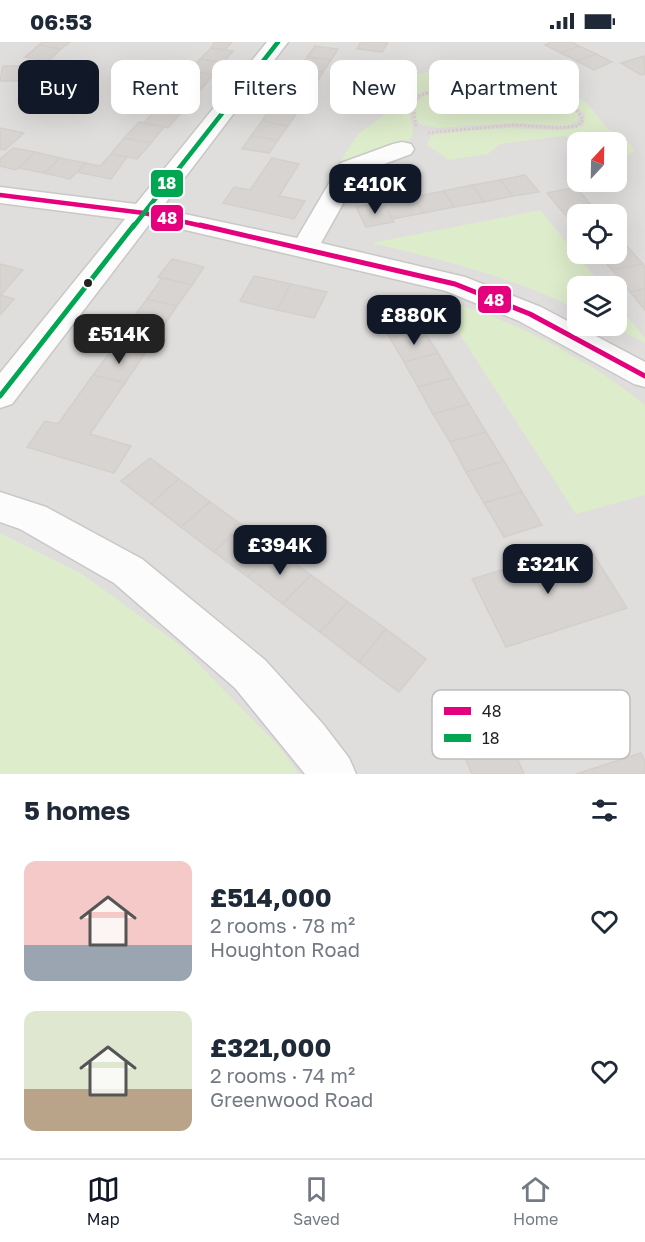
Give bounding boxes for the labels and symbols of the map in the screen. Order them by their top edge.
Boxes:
north arrow [567,132,627,192]
pin: £410K [333,164,417,215]
line badge: 18 [150,169,184,198]
text: 18 [158,173,176,193]
line badge: 48 [150,204,184,232]
text: 48 [157,208,177,228]
unlabelled marker [82,277,94,289]
line badge: 48 [477,285,512,314]
text: 48 [484,290,504,310]
pin: £880K [372,295,456,346]
pin: £514K [77,314,161,365]
pin: £394K [238,525,322,576]
pin: £321K [506,544,590,595]
legend [432,690,630,759]
text: 48 [482,701,502,721]
text: 18 [482,728,500,748]

